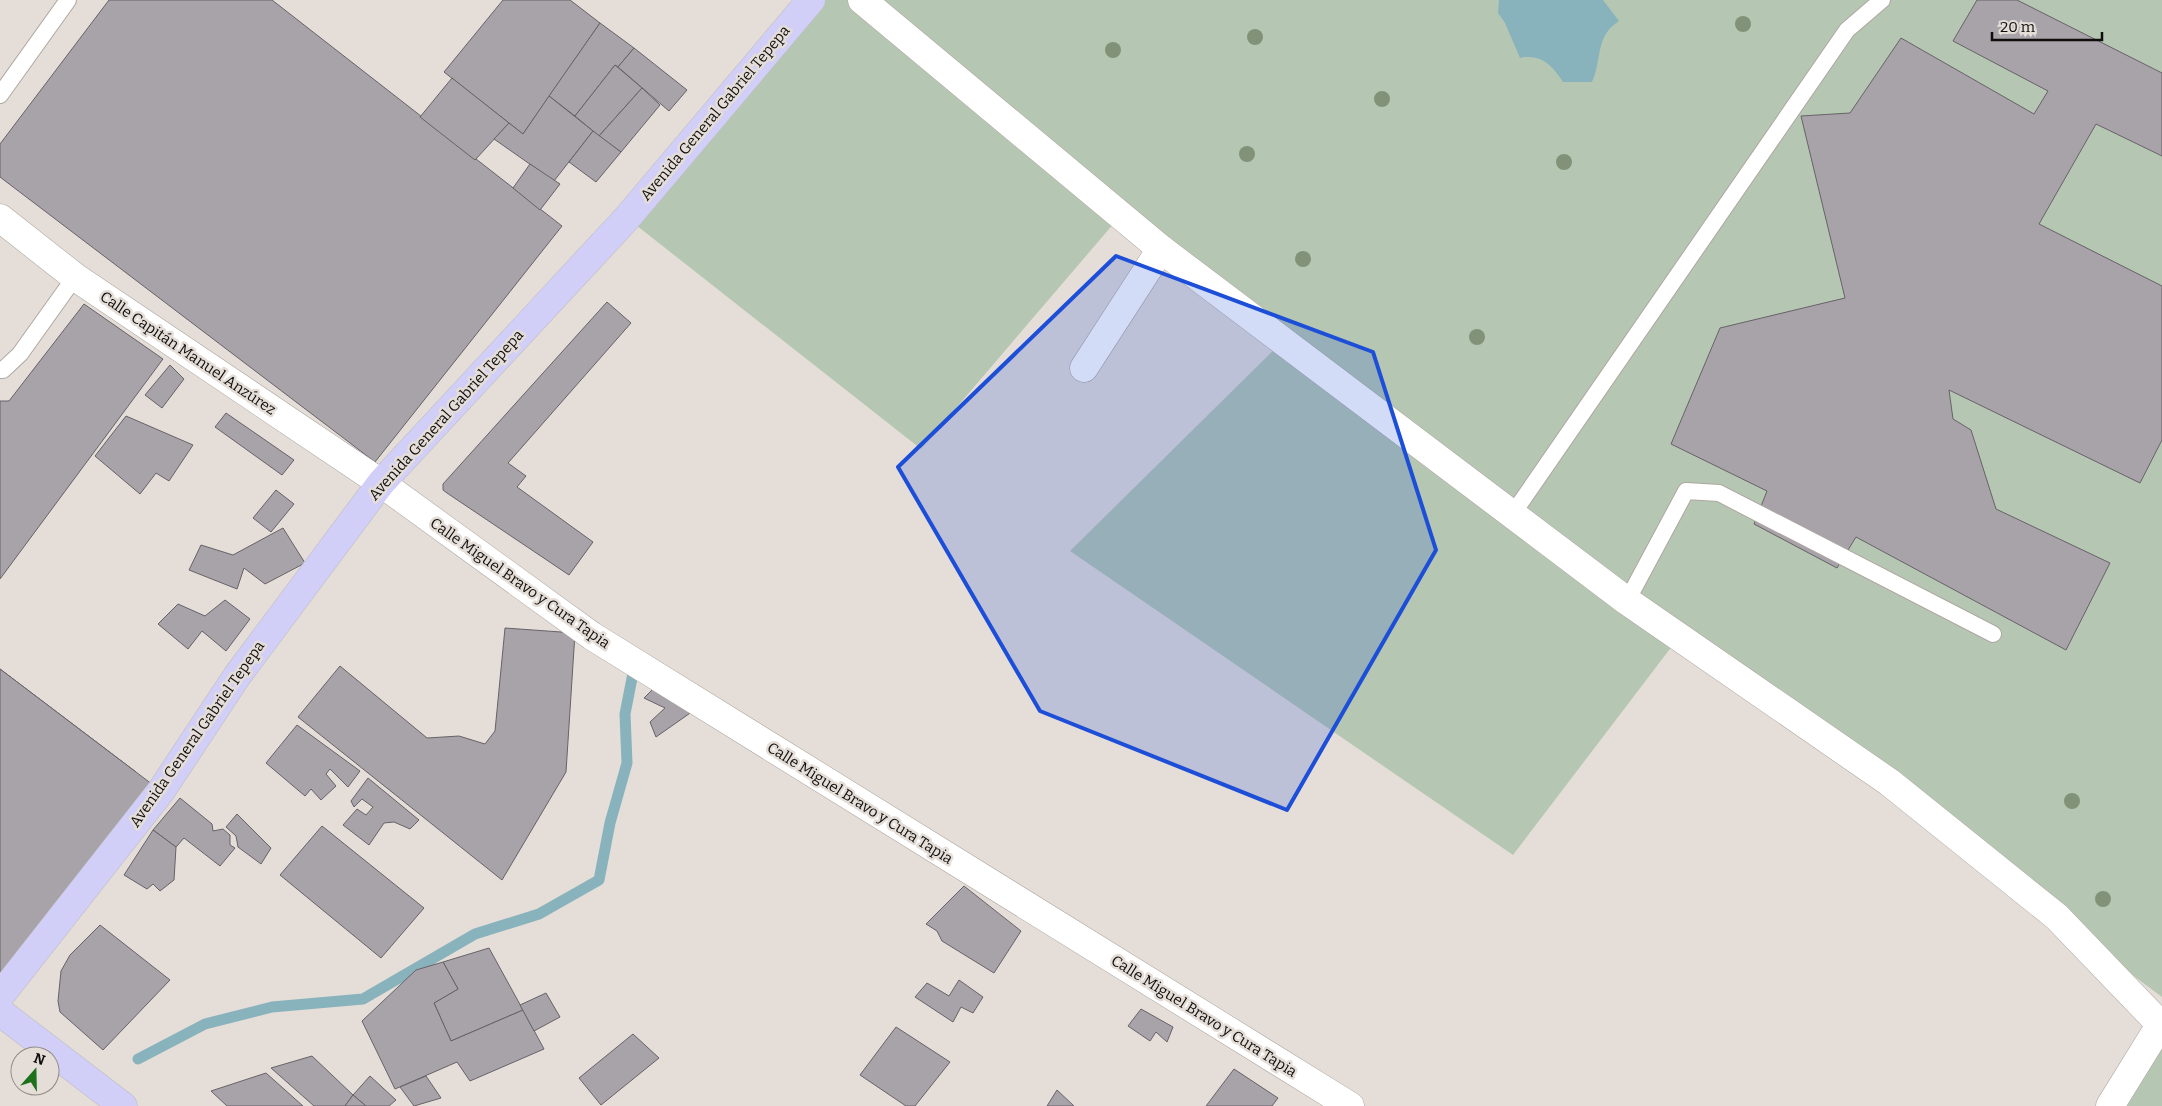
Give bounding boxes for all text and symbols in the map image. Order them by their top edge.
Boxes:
scale bar [1992,10,2102,42]
text: 20 m [2000,18,2036,36]
street label: Avenida General Gabriel Tepepa [636,22,794,204]
street label: Calle Capitán Manuel Anzúrez [97,287,279,419]
street label: Avenida General Gabriel Tepepa [365,326,527,504]
street label: Calle Miguel Bravo y Cura Tapia [427,514,613,652]
street label: Avenida General Gabriel Tepepa [126,638,268,830]
street label: Calle Miguel Bravo y Cura Tapia [764,738,956,868]
street label: Calle Miguel Bravo y Cura Tapia [1108,951,1300,1081]
north arrow [10,1046,60,1096]
text: N [31,1049,47,1069]

